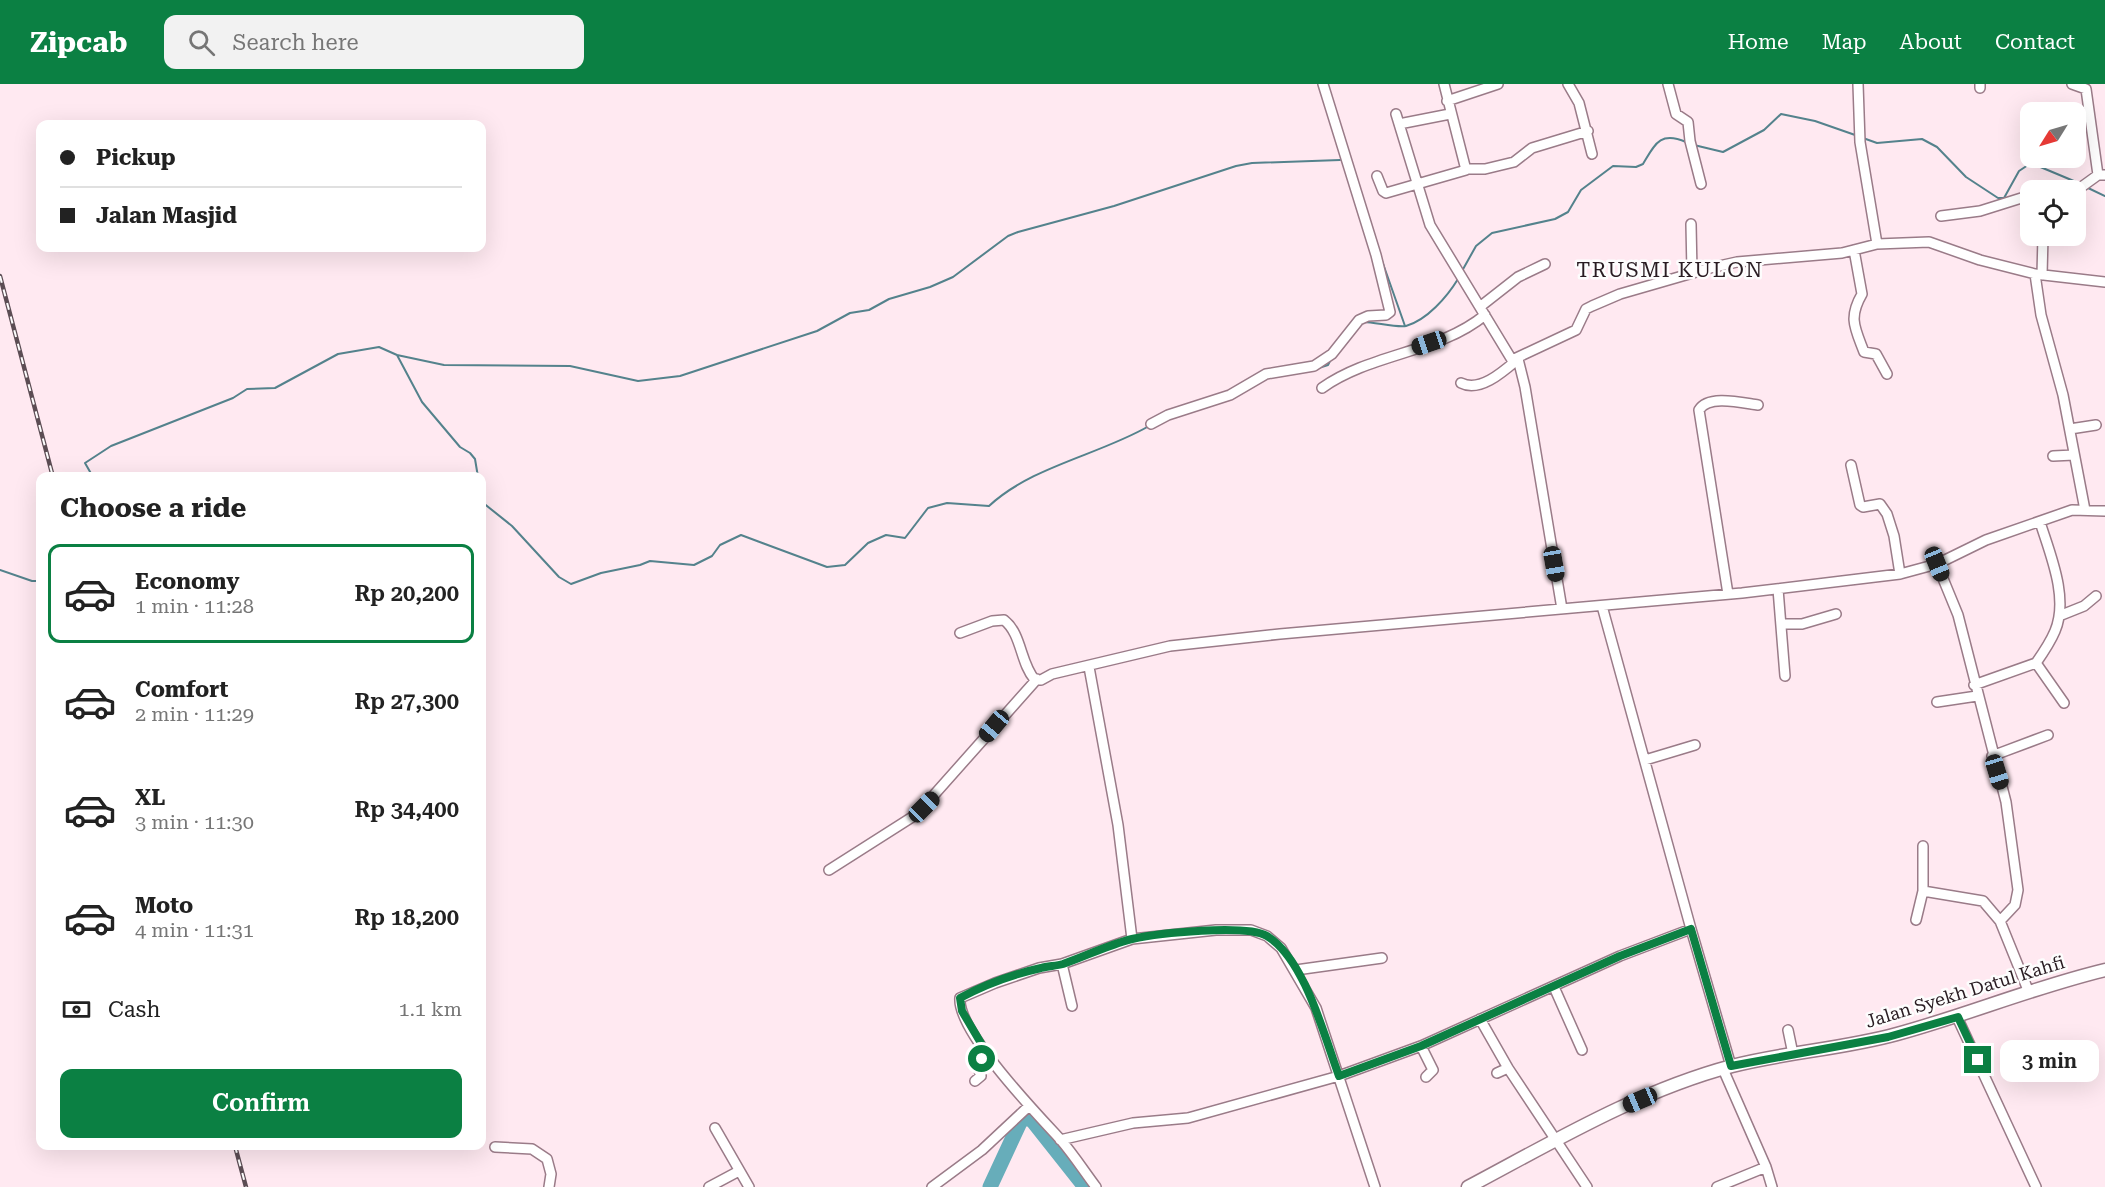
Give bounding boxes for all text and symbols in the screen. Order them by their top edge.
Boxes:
search box [164,15,584,69]
text: Zipcab [30,26,128,59]
icon: search [185,26,218,59]
text: Search here [233,30,359,55]
text: Home [1728,30,1789,54]
text: Map [1822,30,1867,54]
text: About [1900,30,1962,54]
text: Contact [1995,30,2075,54]
north arrow [2020,102,2086,168]
map controls [2020,102,2086,246]
text: Pickup [96,145,176,170]
button: locate [2020,180,2086,246]
text: Jalan Masjid [96,203,237,228]
district label: TRUSMI KULON [1576,258,1764,282]
car [1409,329,1449,357]
text: Choose a ride [60,492,246,524]
car [1922,544,1952,584]
car [1542,545,1566,583]
icon: car [63,567,117,621]
text: Economy [135,569,239,594]
text: Rp 20,200 [354,581,459,606]
text: 1 min · 11:28 [135,594,254,618]
icon: car [63,675,117,729]
text: Comfort [135,677,228,702]
text: Rp 27,300 [354,689,459,714]
text: 2 min · 11:29 [135,702,254,726]
car [976,706,1012,746]
car [1983,752,2011,792]
icon: car [63,783,117,837]
text: XL [135,785,165,810]
car [905,788,943,826]
text: Rp 34,400 [354,797,459,822]
text: 3 min · 11:30 [135,810,254,834]
icon: car [63,891,117,945]
text: Moto [135,893,193,918]
text: Rp 18,200 [354,905,459,930]
text: 4 min · 11:31 [135,918,254,942]
street label: Jalan Syekh Datul Kahfi [1863,951,2067,1032]
icon: cash [60,993,93,1026]
text: Cash [108,997,160,1022]
text: 1.1 km [398,997,462,1021]
callout: 3 min [1999,1039,2098,1081]
route start [968,1045,995,1072]
route end [1964,1046,1991,1073]
text: 3 min [2022,1049,2077,1073]
button: Confirm [60,1069,462,1138]
car [1620,1085,1660,1115]

